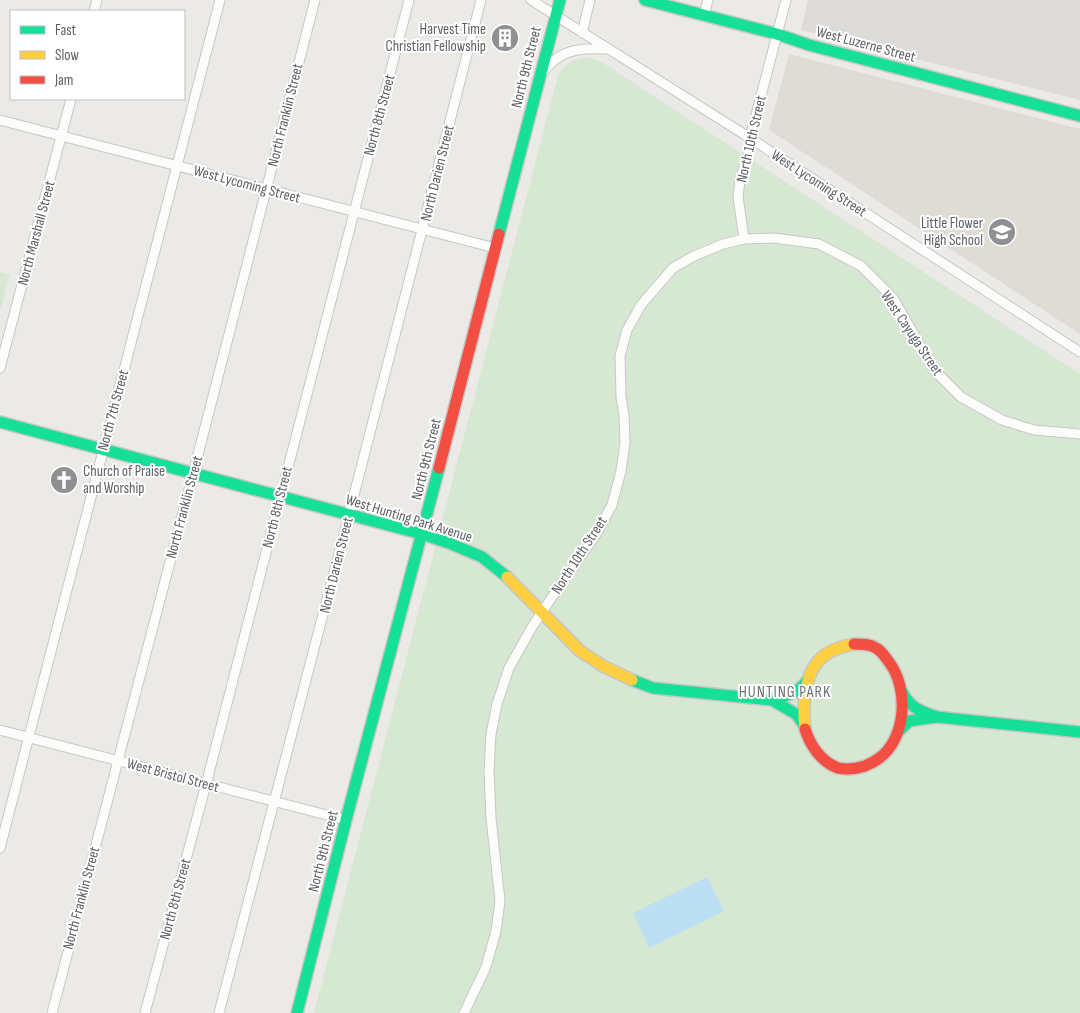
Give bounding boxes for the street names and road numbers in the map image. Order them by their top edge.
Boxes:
street label: West Luzerne Street [814,22,918,67]
street label: North 9th Street [507,24,546,110]
street label: North Franklin Street [263,61,308,169]
street label: North 8th Street [360,72,400,158]
street label: North 10th Street [732,93,771,184]
street label: North Darien Street [416,123,459,223]
street label: West Lycoming Street [768,146,870,222]
street label: West Lycoming Street [191,161,303,208]
street label: North Marshall Street [13,178,60,288]
street label: West Cayuga Street [876,287,947,380]
street label: North 7th Street [94,367,133,453]
street label: North 9th Street [407,416,446,502]
street label: North Franklin Street [162,453,207,561]
street label: North 8th Street [258,464,297,550]
street label: West Hunting Park Avenue [343,490,474,547]
street label: North 10th Street [547,513,612,598]
street label: North Darien Street [315,515,358,615]
street label: West Bristol Street [125,754,221,797]
street label: North 9th Street [304,808,343,894]
street label: North Franklin Street [59,844,104,952]
street label: North 8th Street [156,856,196,942]

